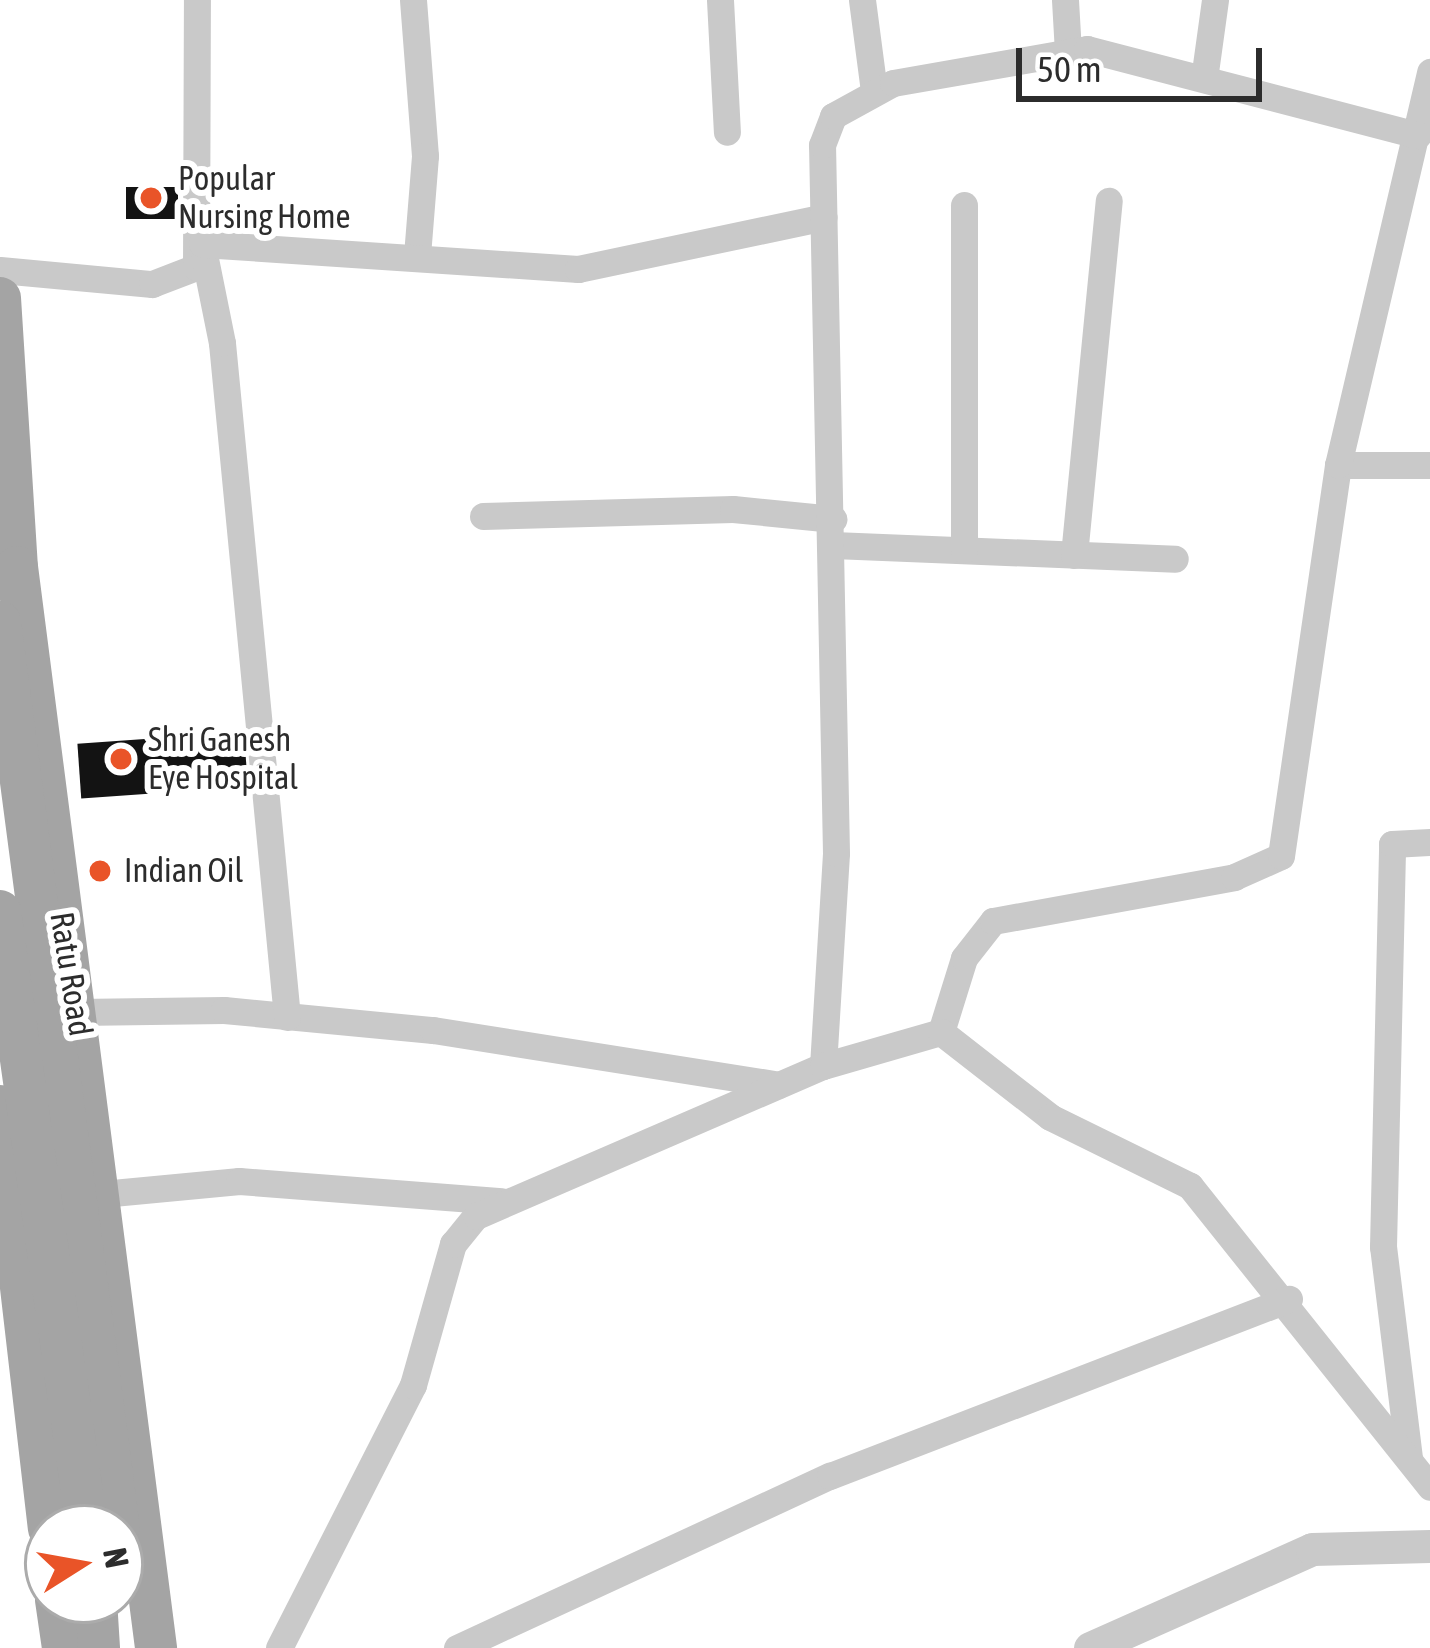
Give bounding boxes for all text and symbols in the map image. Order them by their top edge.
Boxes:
scale bar [1022,24,1268,98]
text: 50 m [1037,48,1102,90]
place label: Popular Nursing Home [178,159,351,237]
marker: Popular Nursing Home [135,182,167,214]
place label: Shri Ganesh Eye Hospital [148,720,298,798]
marker: Shri Ganesh Eye Hospital [105,743,137,775]
place label: Indian Oil [124,851,243,891]
marker: Indian Oil [87,858,113,884]
street label: Ratu Road [42,909,100,1039]
north arrow [24,1504,144,1624]
text: N [96,1545,137,1571]

